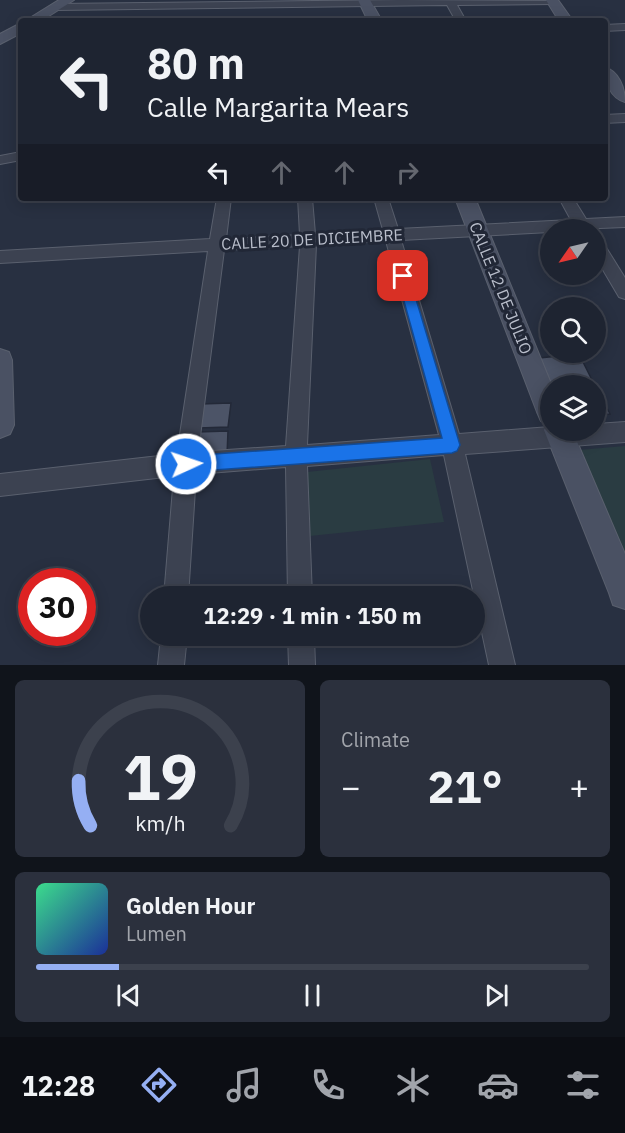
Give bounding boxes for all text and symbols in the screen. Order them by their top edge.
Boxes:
text: 80 m [147,36,245,91]
icon: left [48,42,126,120]
text: Calle Margarita Mears [147,89,409,124]
icon: left [202,156,235,189]
icon: ahead [265,156,298,189]
icon: ahead [328,156,361,189]
icon: right [391,156,424,189]
street label: CALLE 12 DE JULIO [465,219,537,357]
north arrow [540,219,606,285]
map controls [540,219,606,441]
street label: CALLE 20 DE DICIEMBRE [221,224,403,254]
pin [377,250,428,301]
icon: arrive [386,259,419,292]
button: search [540,297,606,363]
button: layers [540,375,606,441]
position arrow [154,432,218,496]
speed limit sign: 30 [18,568,96,646]
text: 12:29 · 1 min · 150 m [203,601,422,630]
text: Climate [341,726,410,753]
text: 19 [123,736,197,817]
text: 21° [427,757,503,815]
text: − [341,765,361,808]
text: + [569,765,589,808]
text: km/h [135,809,185,837]
text: Golden Hour [126,891,255,920]
text: Lumen [126,920,187,947]
icon: previous [112,979,145,1012]
icon: pause [296,979,329,1012]
icon: next [480,979,513,1012]
icon: directions [138,1064,180,1106]
icon: music [223,1064,265,1106]
icon: phone [307,1064,349,1106]
icon: climate [392,1064,434,1106]
icon: car [477,1064,519,1106]
icon: filters [562,1064,604,1106]
text: 12:28 [21,1068,95,1103]

